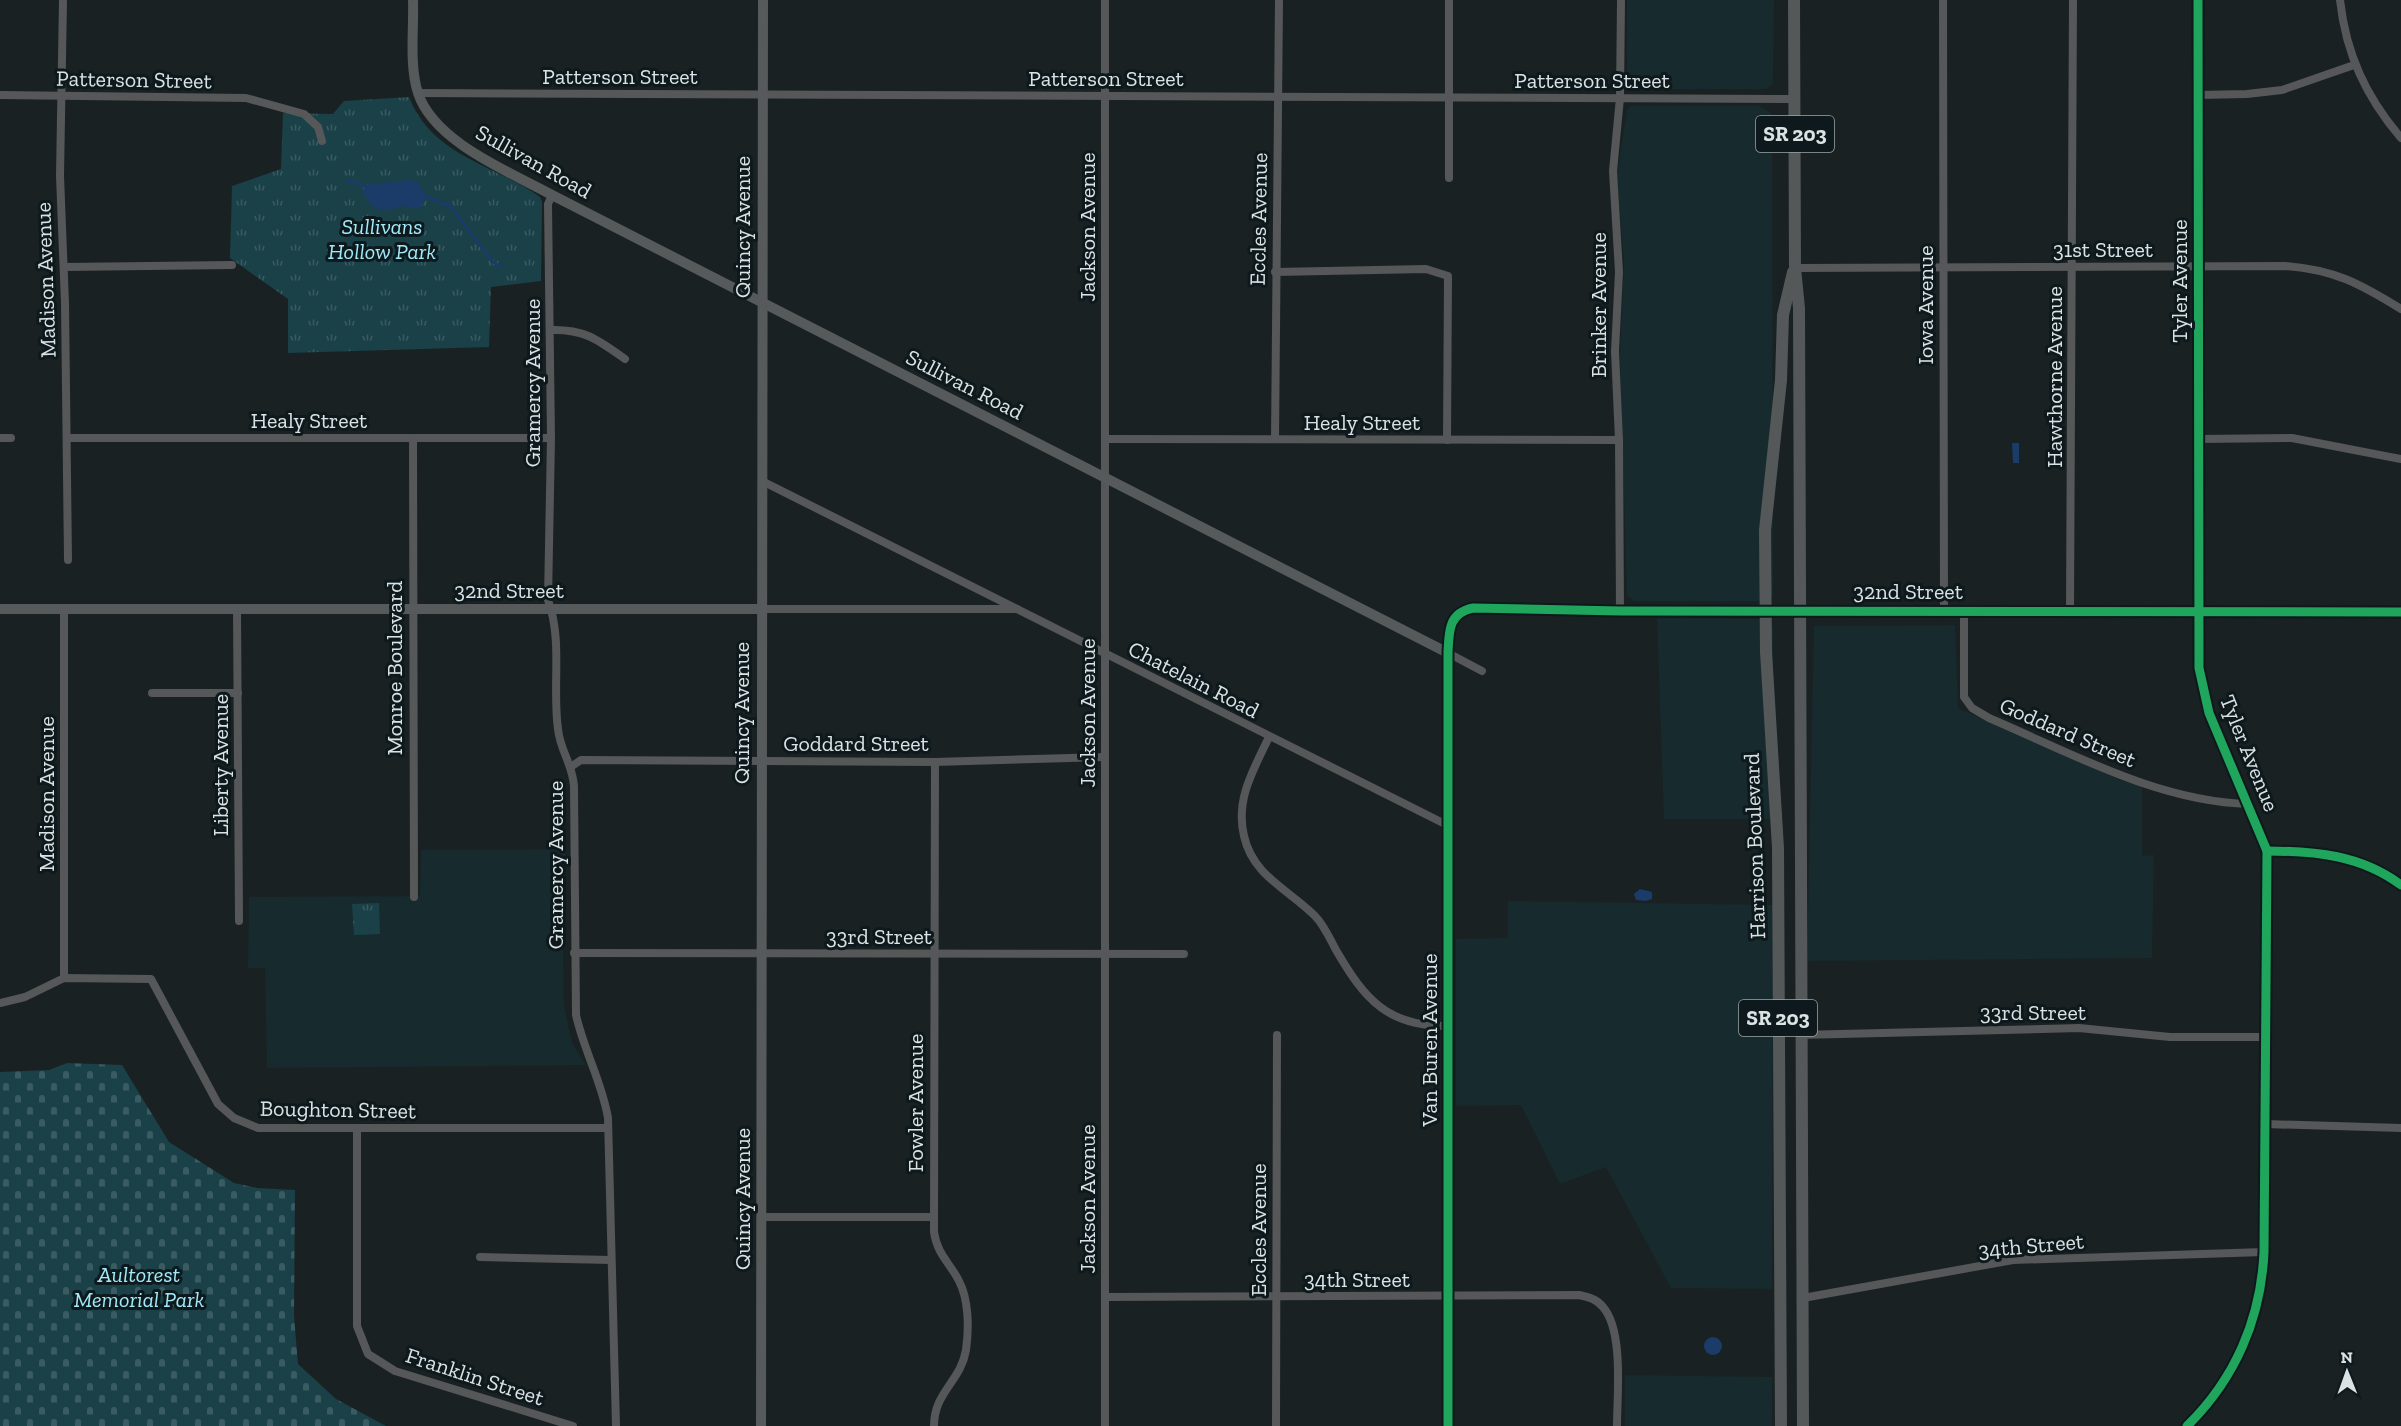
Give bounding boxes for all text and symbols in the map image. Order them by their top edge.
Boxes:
street label: Patterson Street [542,63,699,90]
street label: Patterson Street [56,65,213,94]
street label: Patterson Street [1028,65,1185,92]
street label: Patterson Street [1514,67,1671,94]
road number: SR 203 [1756,116,1834,152]
street label: Sullivan Road [471,119,596,204]
street label: Jackson Avenue [1074,152,1101,302]
street label: Eccles Avenue [1244,152,1273,286]
street label: Quincy Avenue [729,156,756,298]
street label: Madison Avenue [29,202,62,358]
park label: Sullivans Hollow Park [328,213,436,265]
street label: Tyler Avenue [2166,219,2193,343]
street label: Brinker Avenue [1585,232,1612,378]
street label: 31st Street [2053,236,2154,263]
street label: Iowa Avenue [1912,245,1939,365]
street label: Hawthorne Avenue [2041,286,2068,468]
street label: Gramercy Avenue [519,299,546,467]
street label: Sullivan Road [901,343,1028,426]
street label: Healy Street [251,407,368,434]
street label: Healy Street [1304,409,1421,436]
street label: 32nd Street [454,577,565,604]
street label: 32nd Street [1853,578,1964,605]
street label: Monroe Boulevard [381,581,408,755]
street label: Chatelain Road [1124,635,1264,724]
street label: Jackson Avenue [1074,638,1101,788]
street label: Quincy Avenue [728,642,755,784]
street label: Tyler Avenue [2214,691,2285,815]
street label: Goddard Street [1996,692,2141,774]
street label: Liberty Avenue [207,694,234,836]
street label: Madison Avenue [33,716,60,872]
street label: Goddard Street [783,730,930,757]
street label: Harrison Boulevard [1738,753,1771,939]
street label: Gramercy Avenue [542,781,569,949]
street label: 33rd Street [826,923,933,950]
street label: Van Buren Avenue [1416,954,1443,1127]
street label: 33rd Street [1980,999,2087,1026]
road number: SR 203 [1739,1000,1817,1036]
street label: Fowler Avenue [902,1034,929,1172]
street label: Boughton Street [260,1095,417,1124]
street label: Jackson Avenue [1074,1124,1101,1274]
street label: Quincy Avenue [729,1128,756,1270]
street label: Eccles Avenue [1245,1163,1272,1297]
street label: 34th Street [1977,1227,2086,1264]
park label: Aultorest Memorial Park [74,1261,205,1313]
street label: 34th Street [1304,1266,1411,1293]
street label: Franklin Street [402,1341,548,1412]
north arrow [2317,1342,2377,1402]
text: N [2340,1348,2353,1367]

